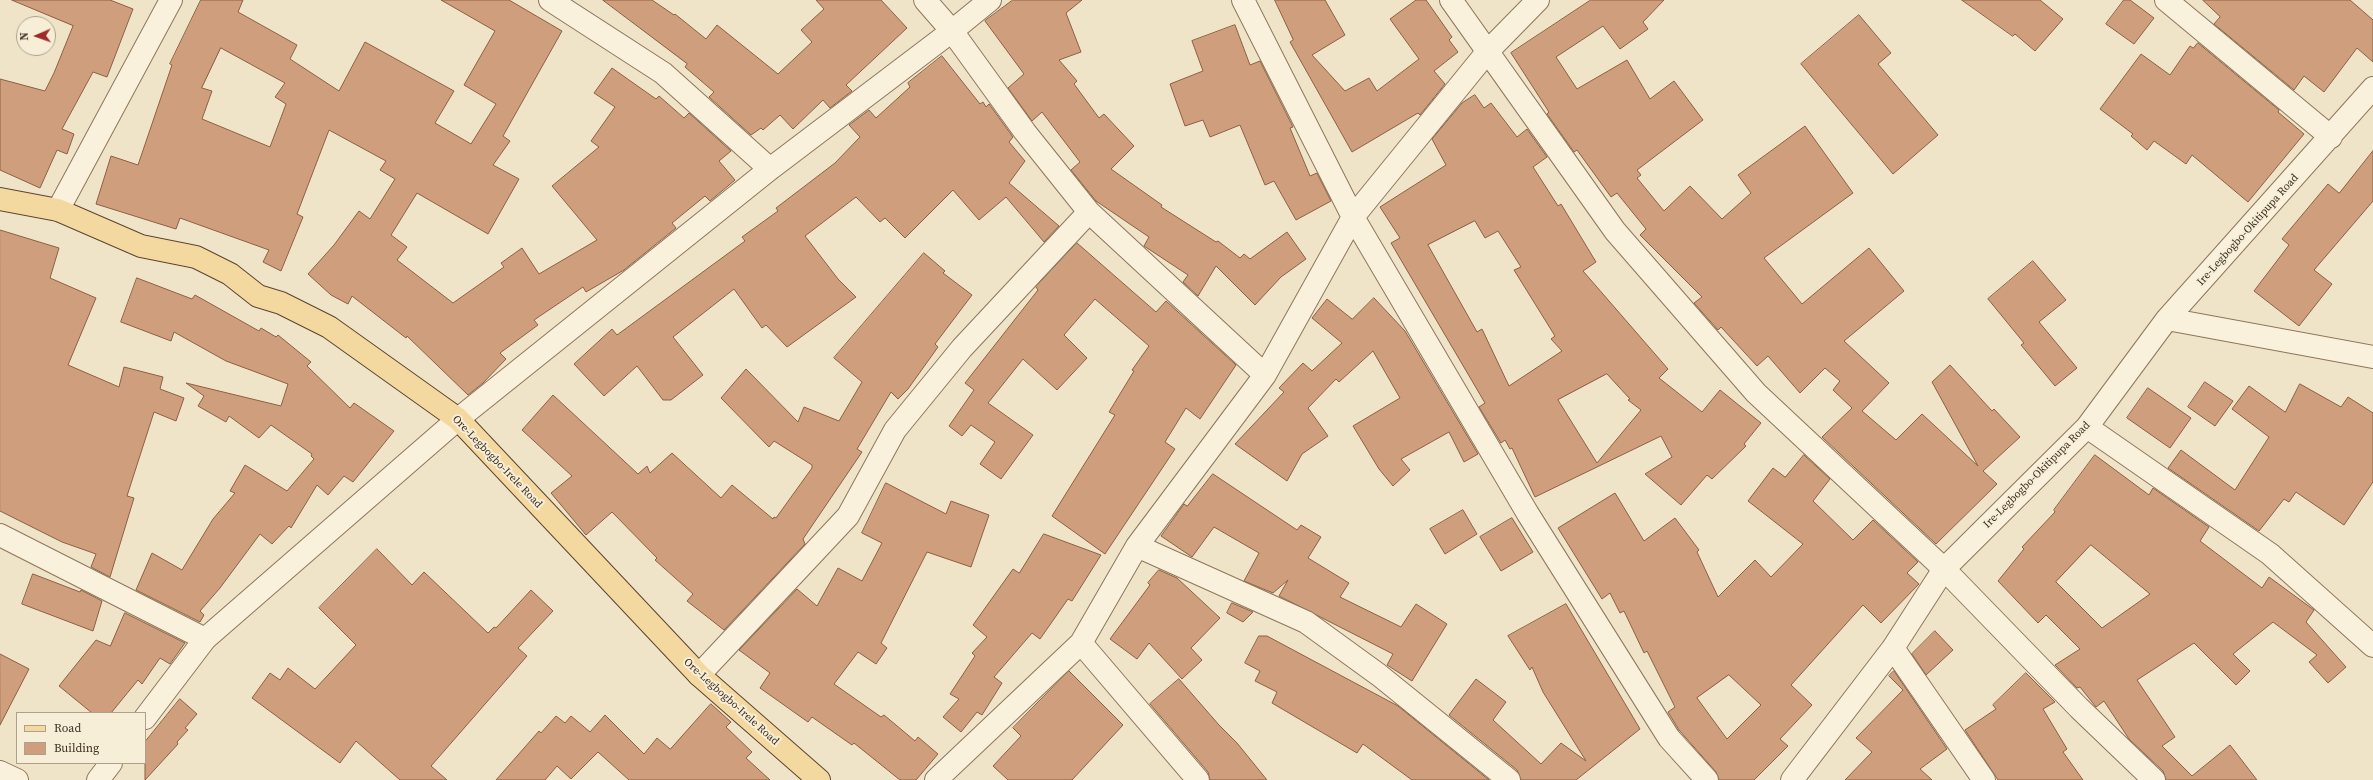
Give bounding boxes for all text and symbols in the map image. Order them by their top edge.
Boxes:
north arrow [16,16,56,56]
text: N [17,32,32,41]
street label: Ire-Legbogbo-Okitipupa Road [2194,172,2302,288]
street label: Ore-Legbogbo-Irele Road [449,413,545,511]
street label: Ire-Legbogbo-Okitipupa Road [1981,419,2093,531]
street label: Ore-Legbogbo-Irele Road [681,656,781,748]
legend [16,712,146,764]
text: Road [54,720,81,736]
text: Building [54,740,99,756]

